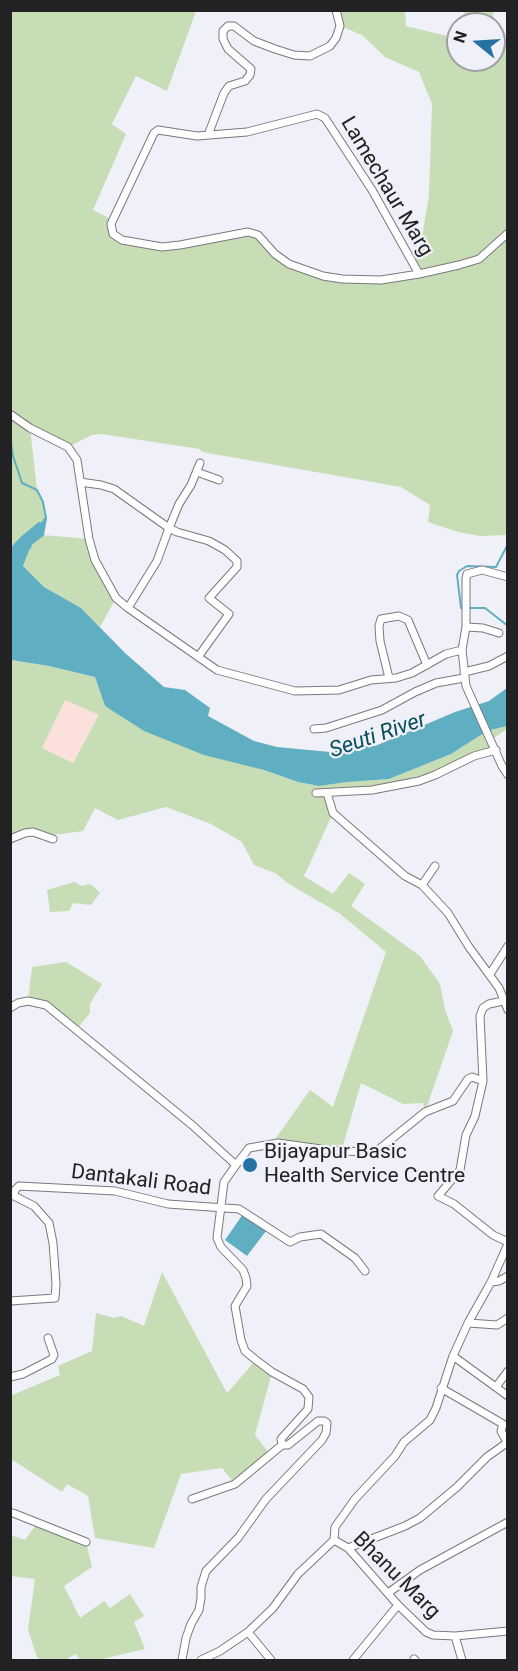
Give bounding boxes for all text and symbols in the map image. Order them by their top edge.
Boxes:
north arrow [446,12,506,72]
text: N [450,29,471,45]
street label: Lamechaur Marg [334,113,438,261]
water label: Seuti River [326,707,430,765]
place label: Bijayapur Basic Health Service Centre [264,1140,465,1190]
marker: Bijayapur Basic Health Service Centre [241,1156,259,1174]
street label: Dantakali Road [70,1160,212,1202]
street label: Bhanu Marg [347,1527,445,1625]

